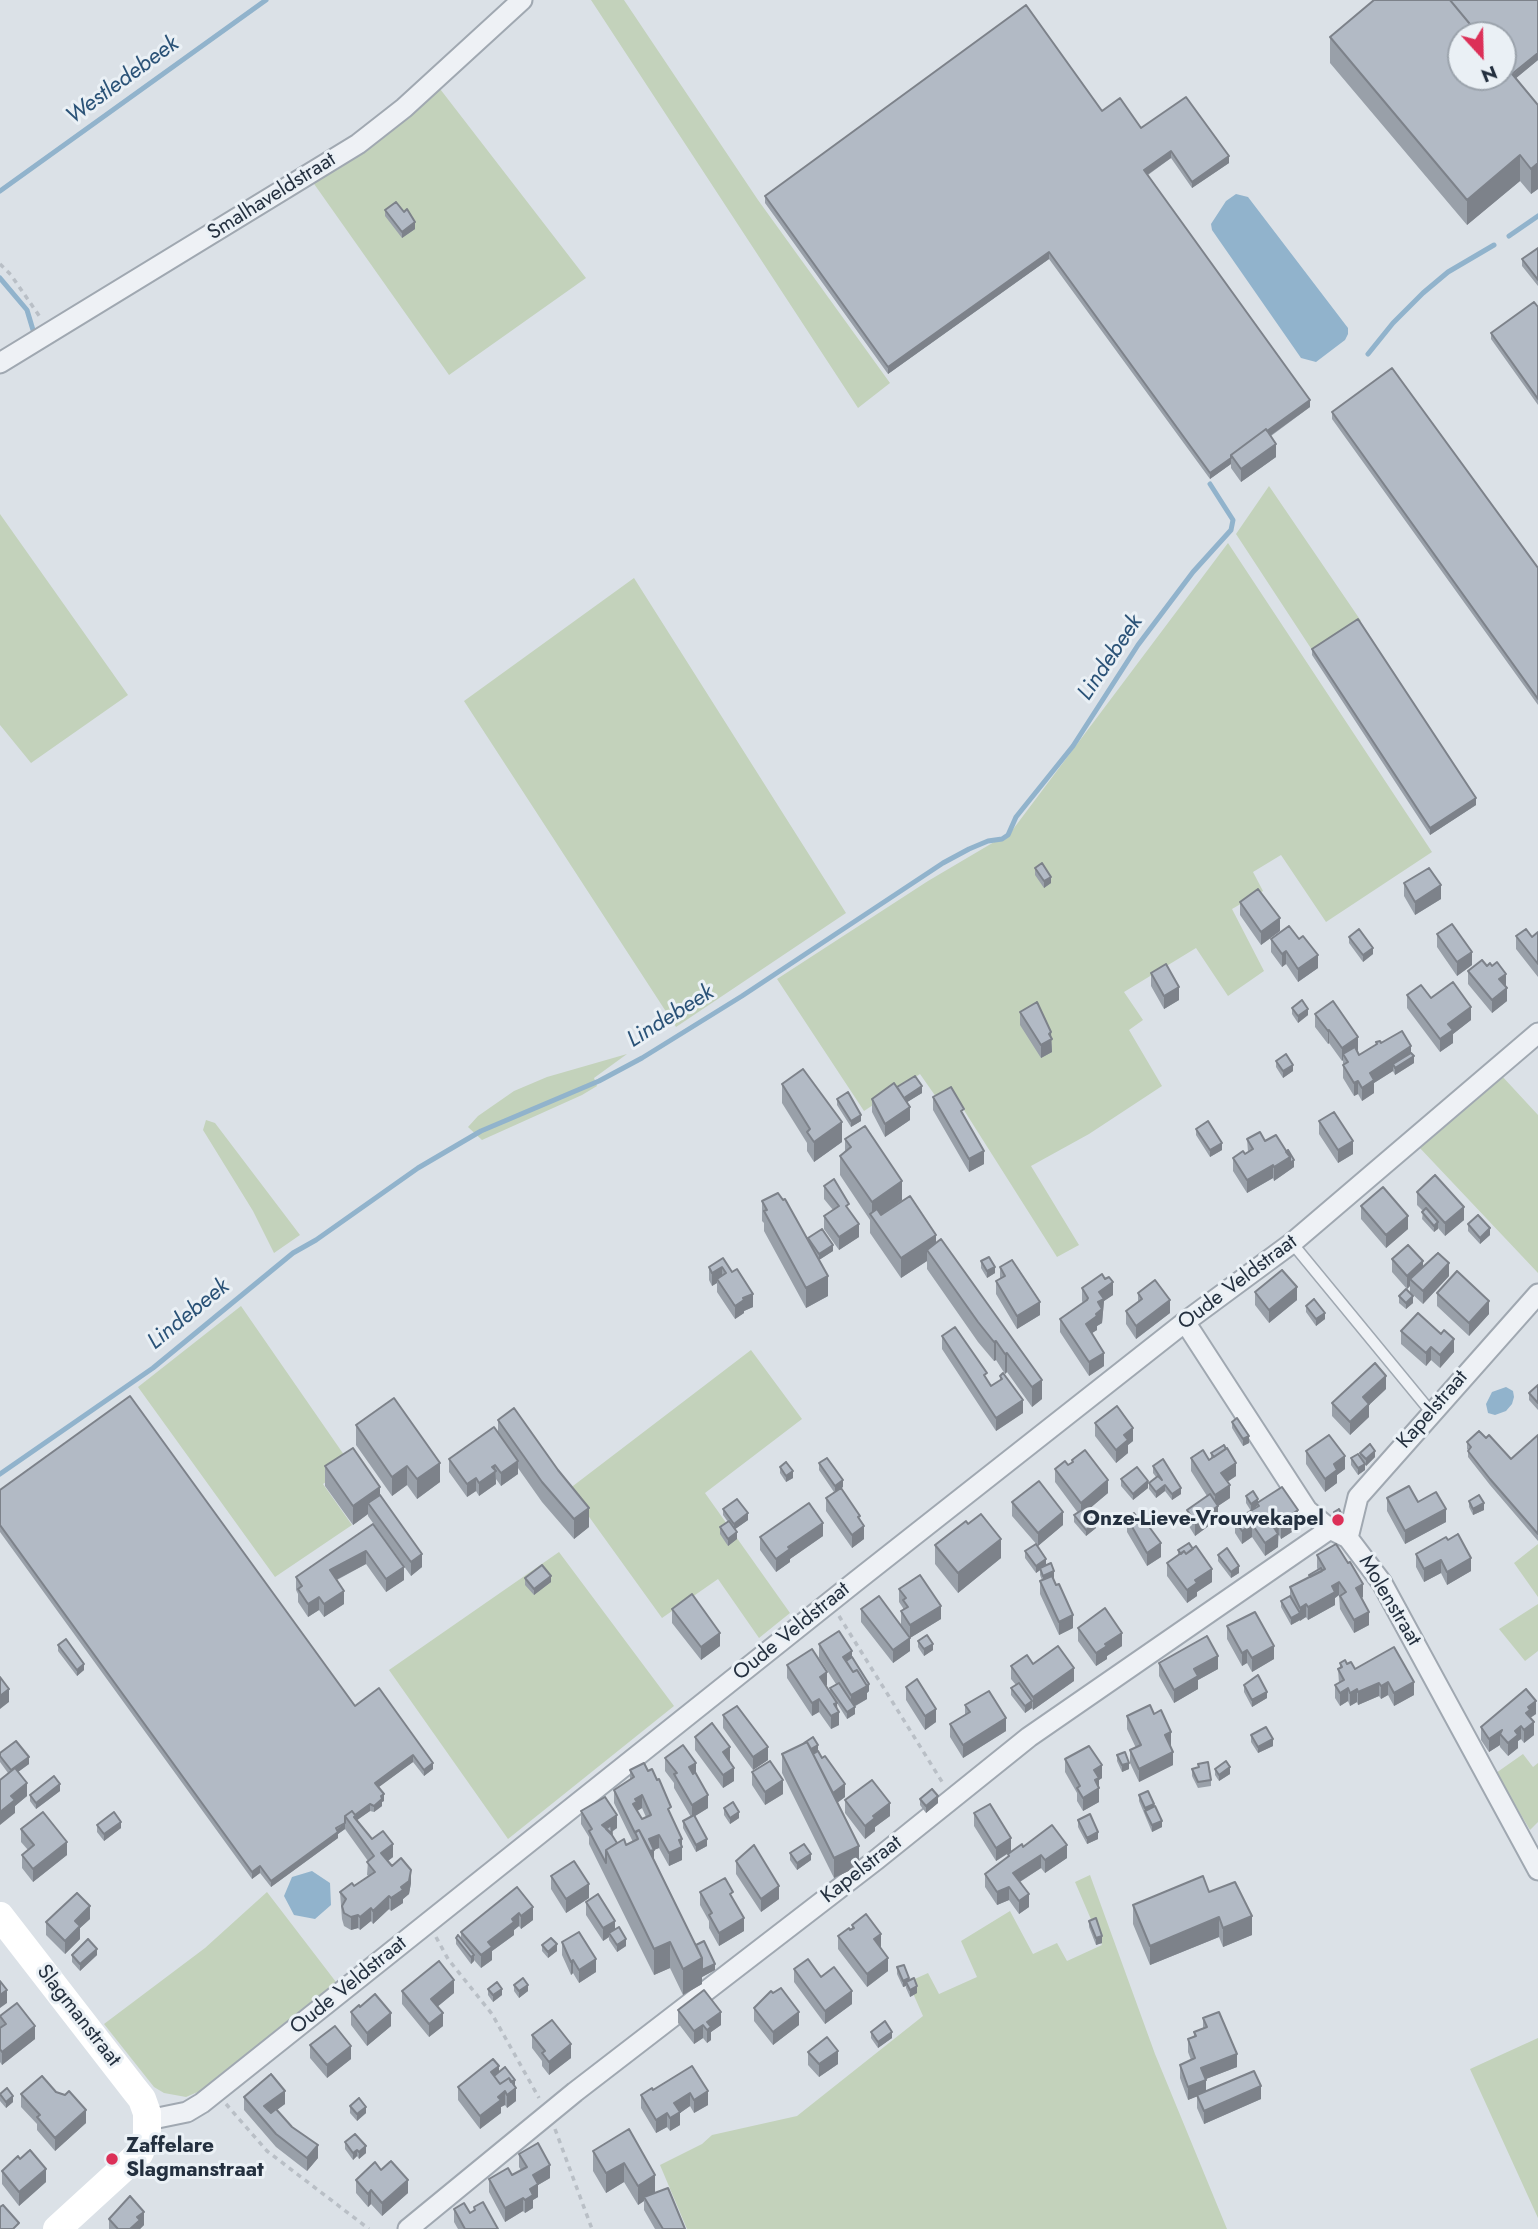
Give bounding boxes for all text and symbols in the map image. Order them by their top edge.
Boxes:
north arrow [1447,21,1517,91]
water label: Westledebeek [61,31,185,131]
text: N [1477,59,1501,89]
street label: Smalhaveldstraat [203,148,341,246]
water label: Lindebeek [1072,610,1150,706]
water label: Lindebeek [622,980,720,1054]
street label: Oude Veldstraat [1174,1230,1302,1336]
water label: Lindebeek [143,1274,235,1356]
street label: Kapelstraat [1392,1366,1474,1454]
place label: Onze-Lieve-Vrouwekapel [1083,1507,1324,1533]
marker: Onze-Lieve-Vrouwekapel [1330,1512,1346,1528]
street label: Molenstraat [1352,1551,1426,1651]
street label: Oude Veldstraat [729,1577,855,1687]
street label: Kapelstraat [817,1831,907,1909]
street label: Oude Veldstraat [286,1931,412,2041]
street label: Slagmanstraat [31,1960,125,2072]
place label: Zaffelare Slagmanstraat [126,2134,264,2184]
marker: Zaffelare Slagmanstraat [104,2151,120,2167]

